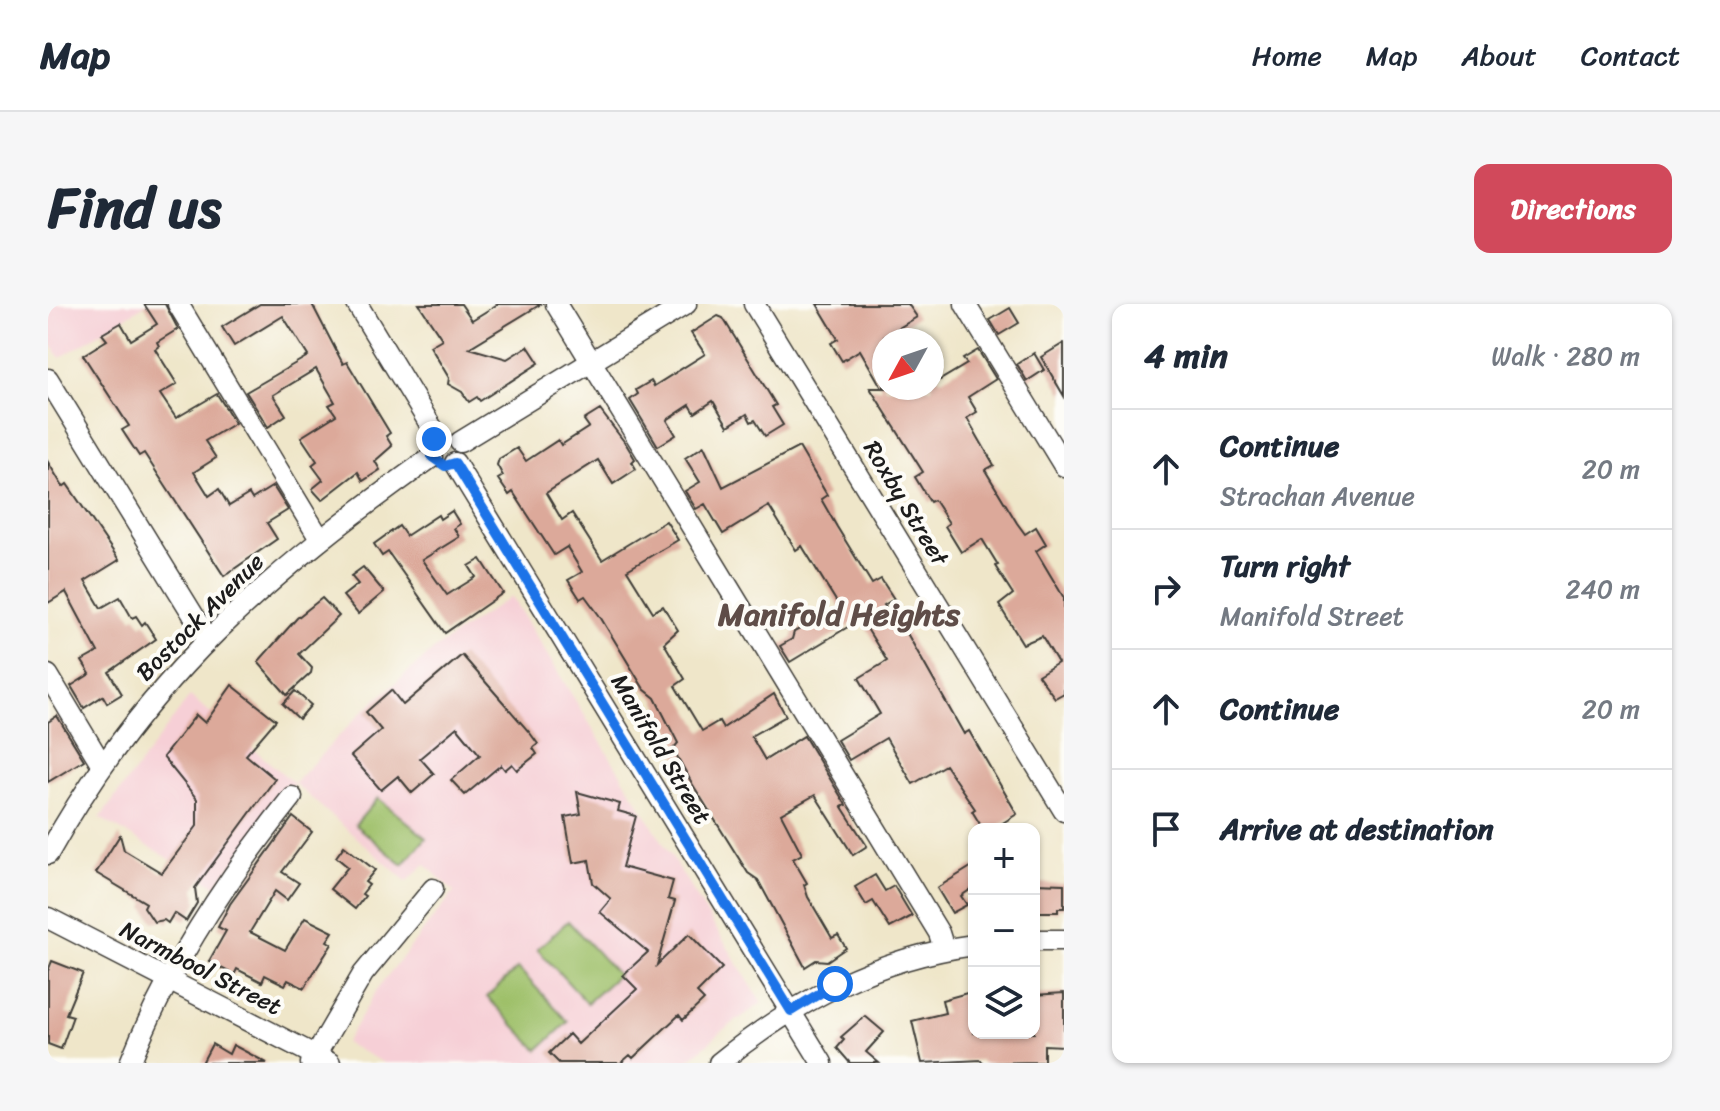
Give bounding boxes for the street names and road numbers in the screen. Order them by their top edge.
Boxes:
street label: Roxby Street [852,432,961,575]
street label: Bostock Avenue [125,542,275,692]
street label: Manifold Street [599,665,723,833]
street label: Narmbool Street [112,909,290,1027]

